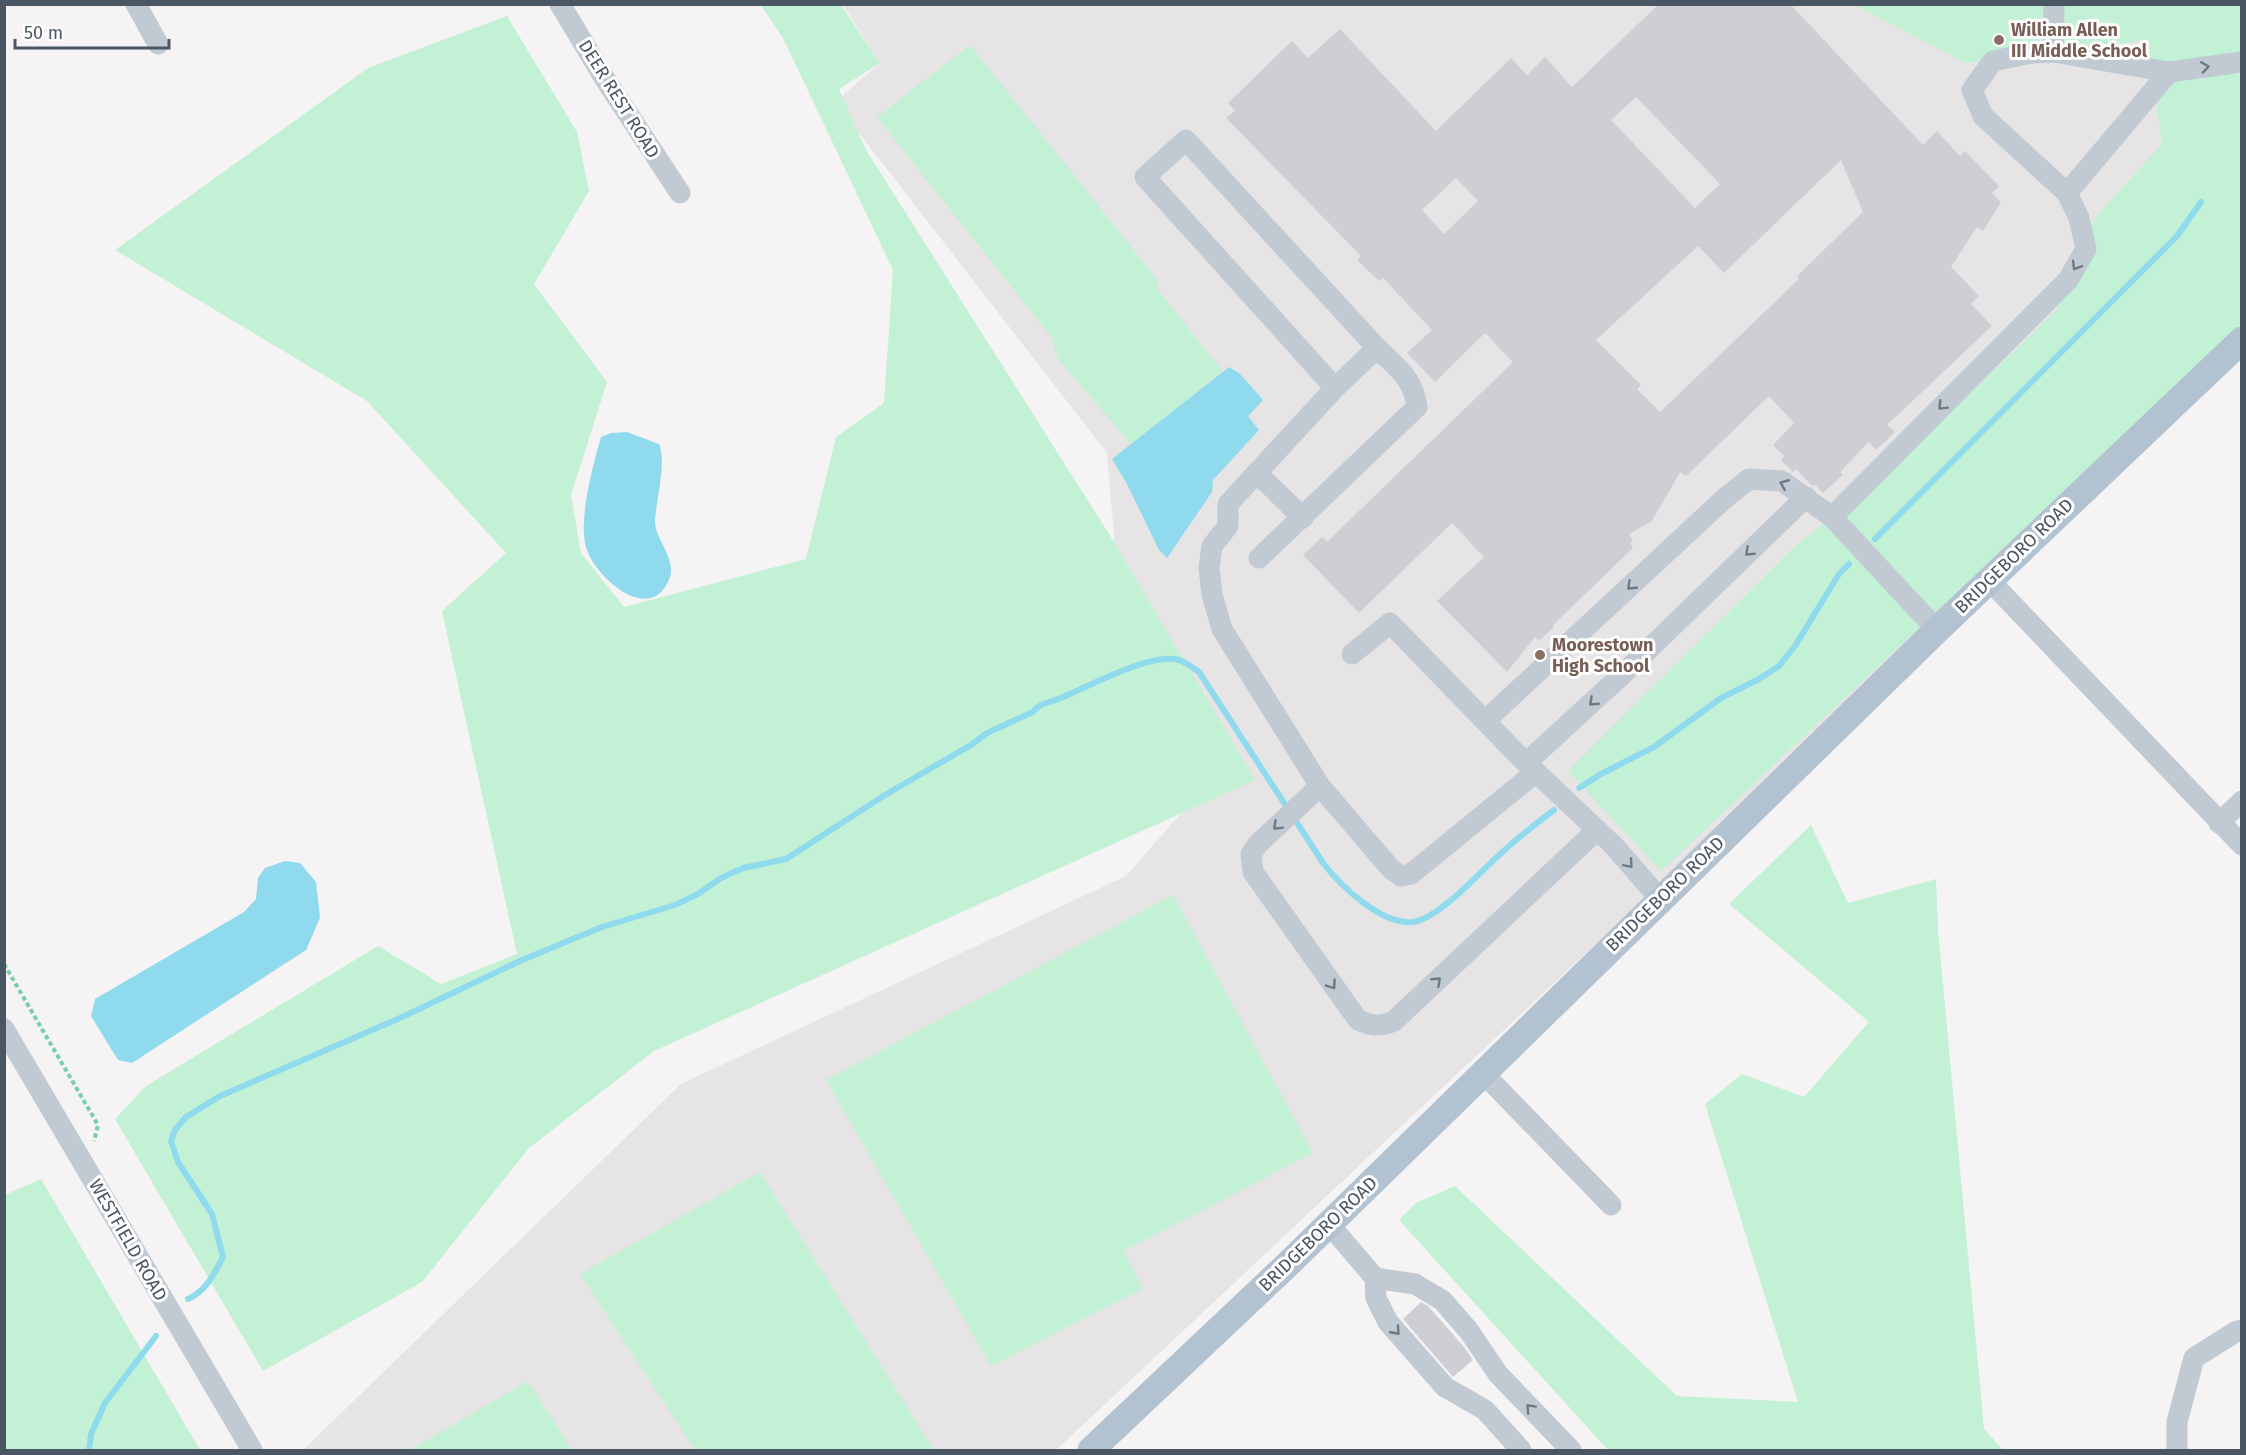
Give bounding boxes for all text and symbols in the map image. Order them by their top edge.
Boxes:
scale bar [15,12,170,50]
place label: William Allen III Middle School [2011,19,2148,62]
text: 50 m [24,22,63,44]
marker: William Allen III Middle School [1992,33,2006,47]
street label: DEER REST ROAD [574,36,664,162]
one-way arrow [2201,61,2210,73]
one-way arrow [2072,260,2084,270]
one-way arrow [1938,399,1949,410]
one-way arrow [1779,479,1789,492]
street label: BRIDGEBORO ROAD [1950,494,2078,618]
one-way arrow [1745,545,1756,556]
one-way arrow [1627,579,1638,590]
place label: Moorestown High School [1552,634,1653,677]
marker: Moorestown High School [1533,648,1547,662]
one-way arrow [1590,695,1600,706]
one-way arrow [1274,818,1285,829]
street label: BRIDGEBORO ROAD [1601,832,1729,956]
one-way arrow [1622,857,1633,868]
one-way arrow [1429,977,1440,988]
one-way arrow [1325,978,1336,989]
street label: BRIDGEBORO ROAD [1254,1172,1382,1296]
street label: WESTFIELD ROAD [84,1175,172,1305]
one-way arrow [1389,1324,1400,1335]
one-way arrow [1527,1404,1538,1415]

